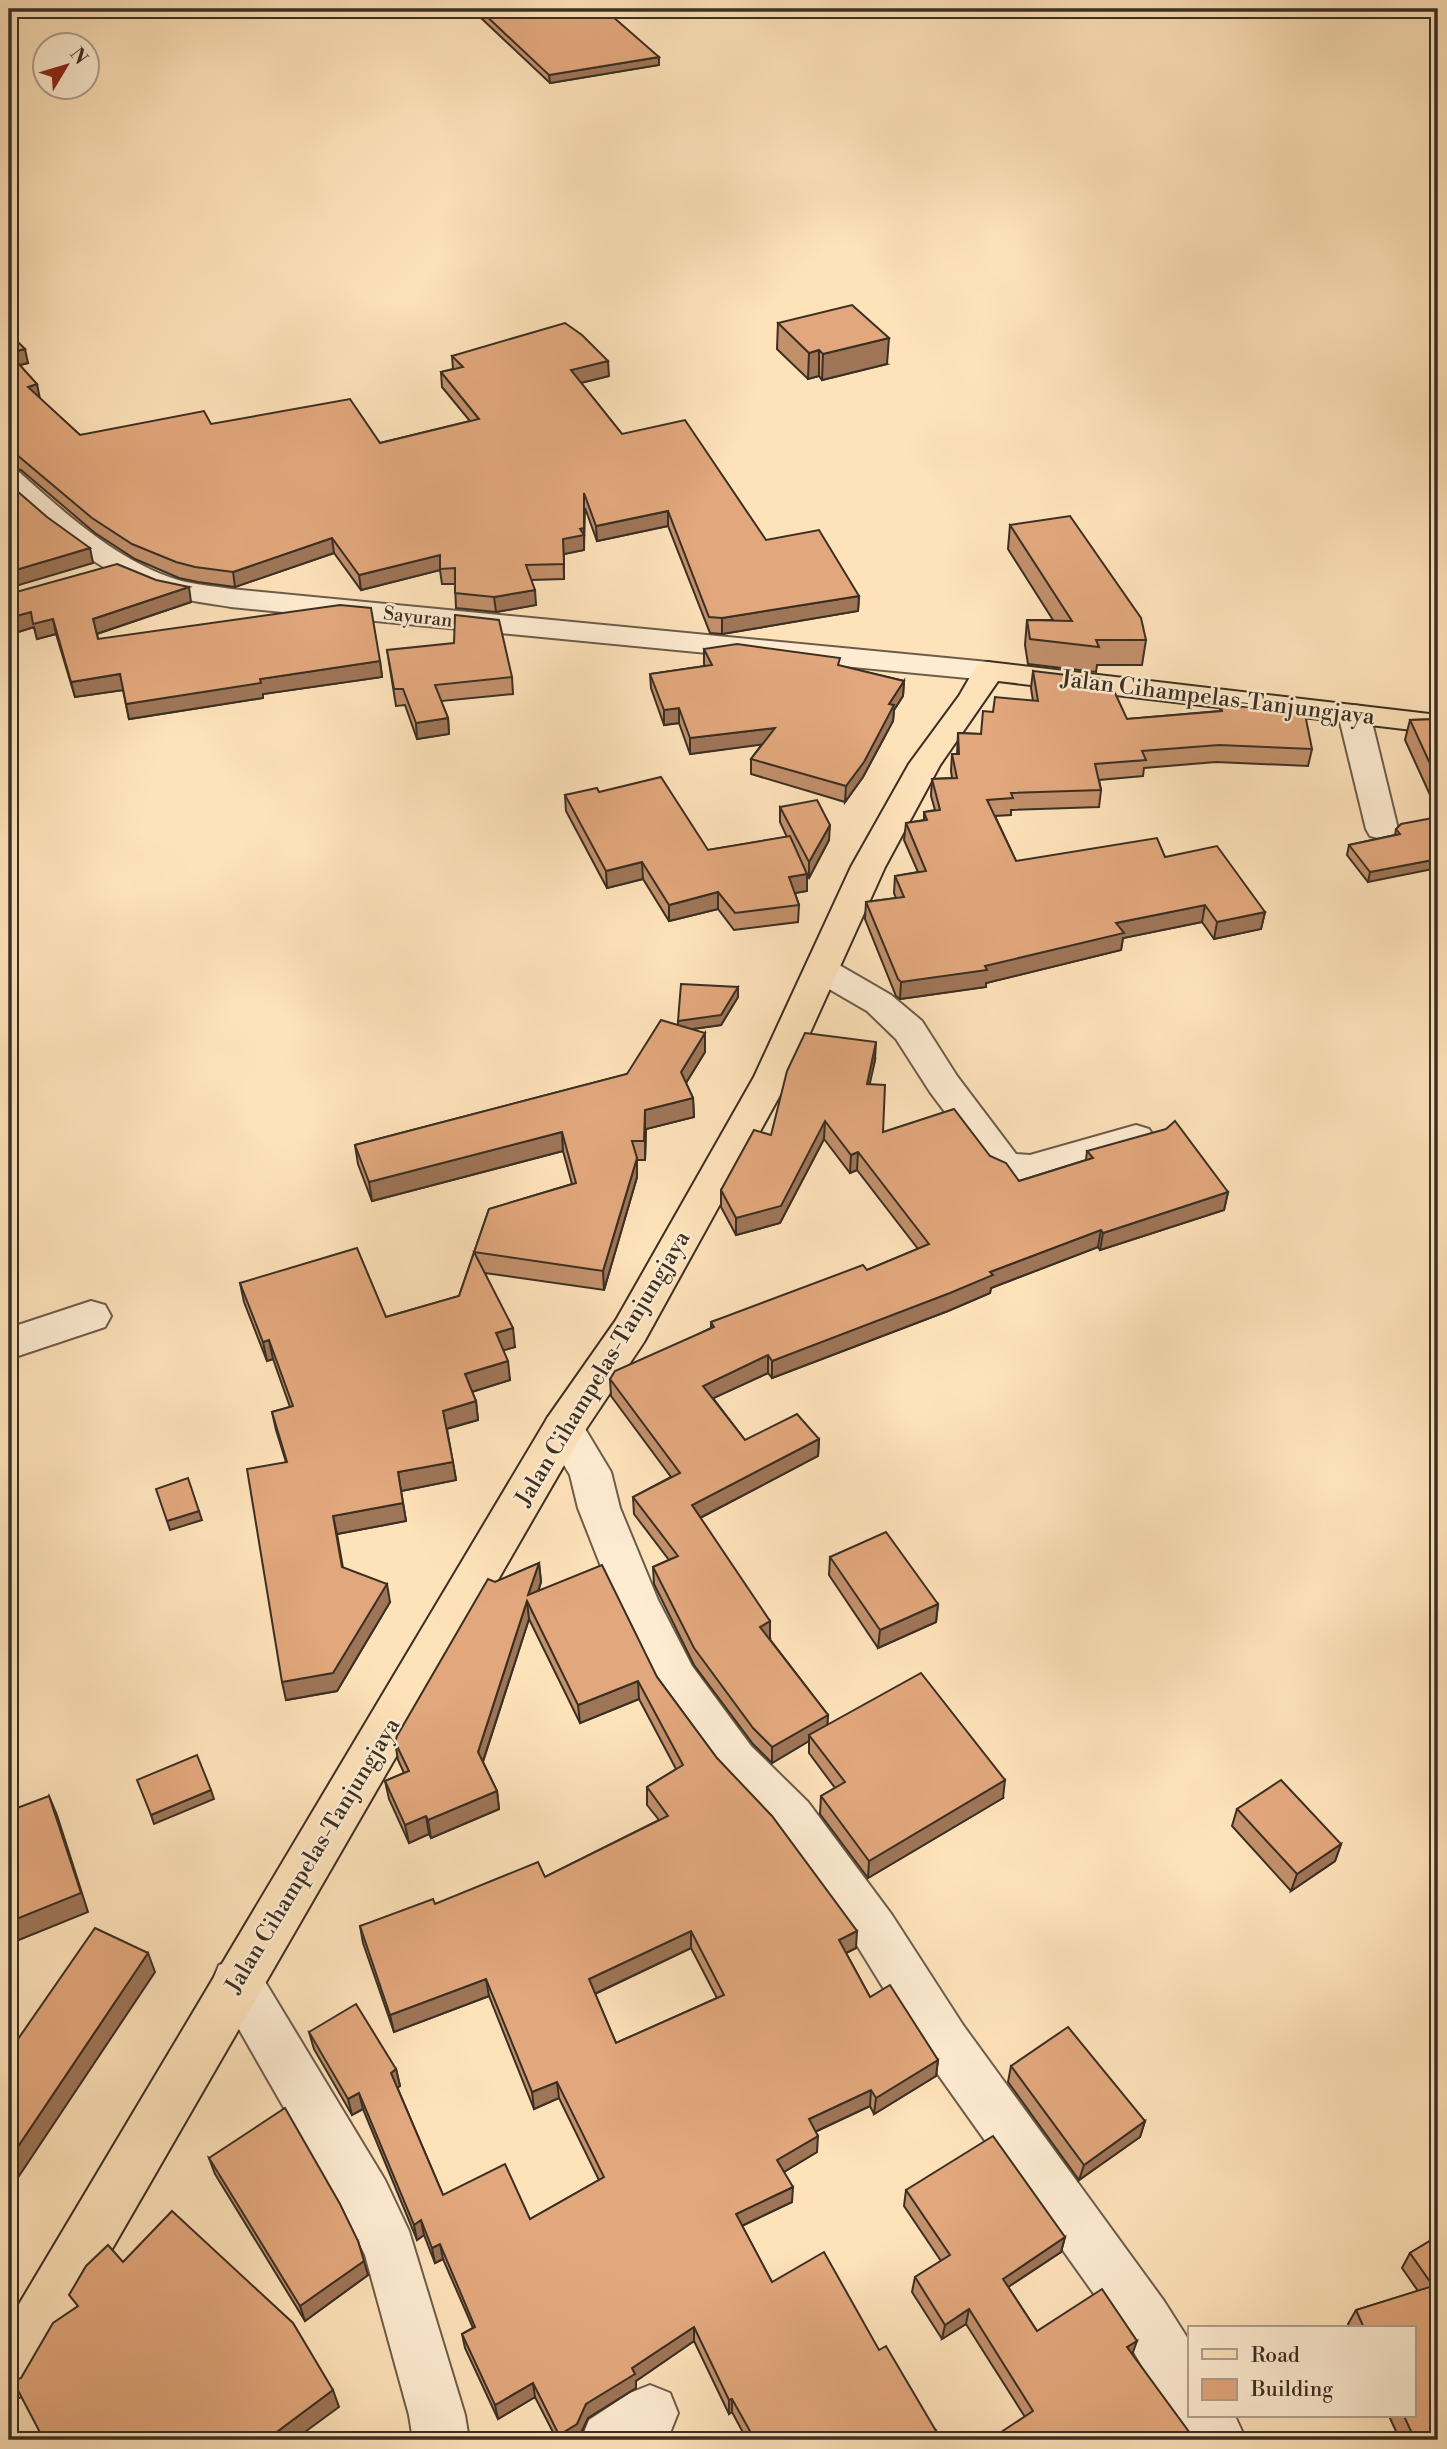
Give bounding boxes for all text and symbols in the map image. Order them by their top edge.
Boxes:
north arrow [32,32,102,102]
text: N [65,43,93,69]
street label: Sayuran [382,601,454,633]
street label: Jalan Cihampelas-Tanjungjaya [1058,665,1377,731]
street label: Jalan Cihampelas-Tanjungjaya [509,1226,696,1512]
street label: Jalan Cihampelas-Tanjungjaya [219,1713,406,1999]
legend [1188,2326,1416,2418]
text: Road [1251,2343,1300,2369]
text: Building [1250,2377,1333,2403]

